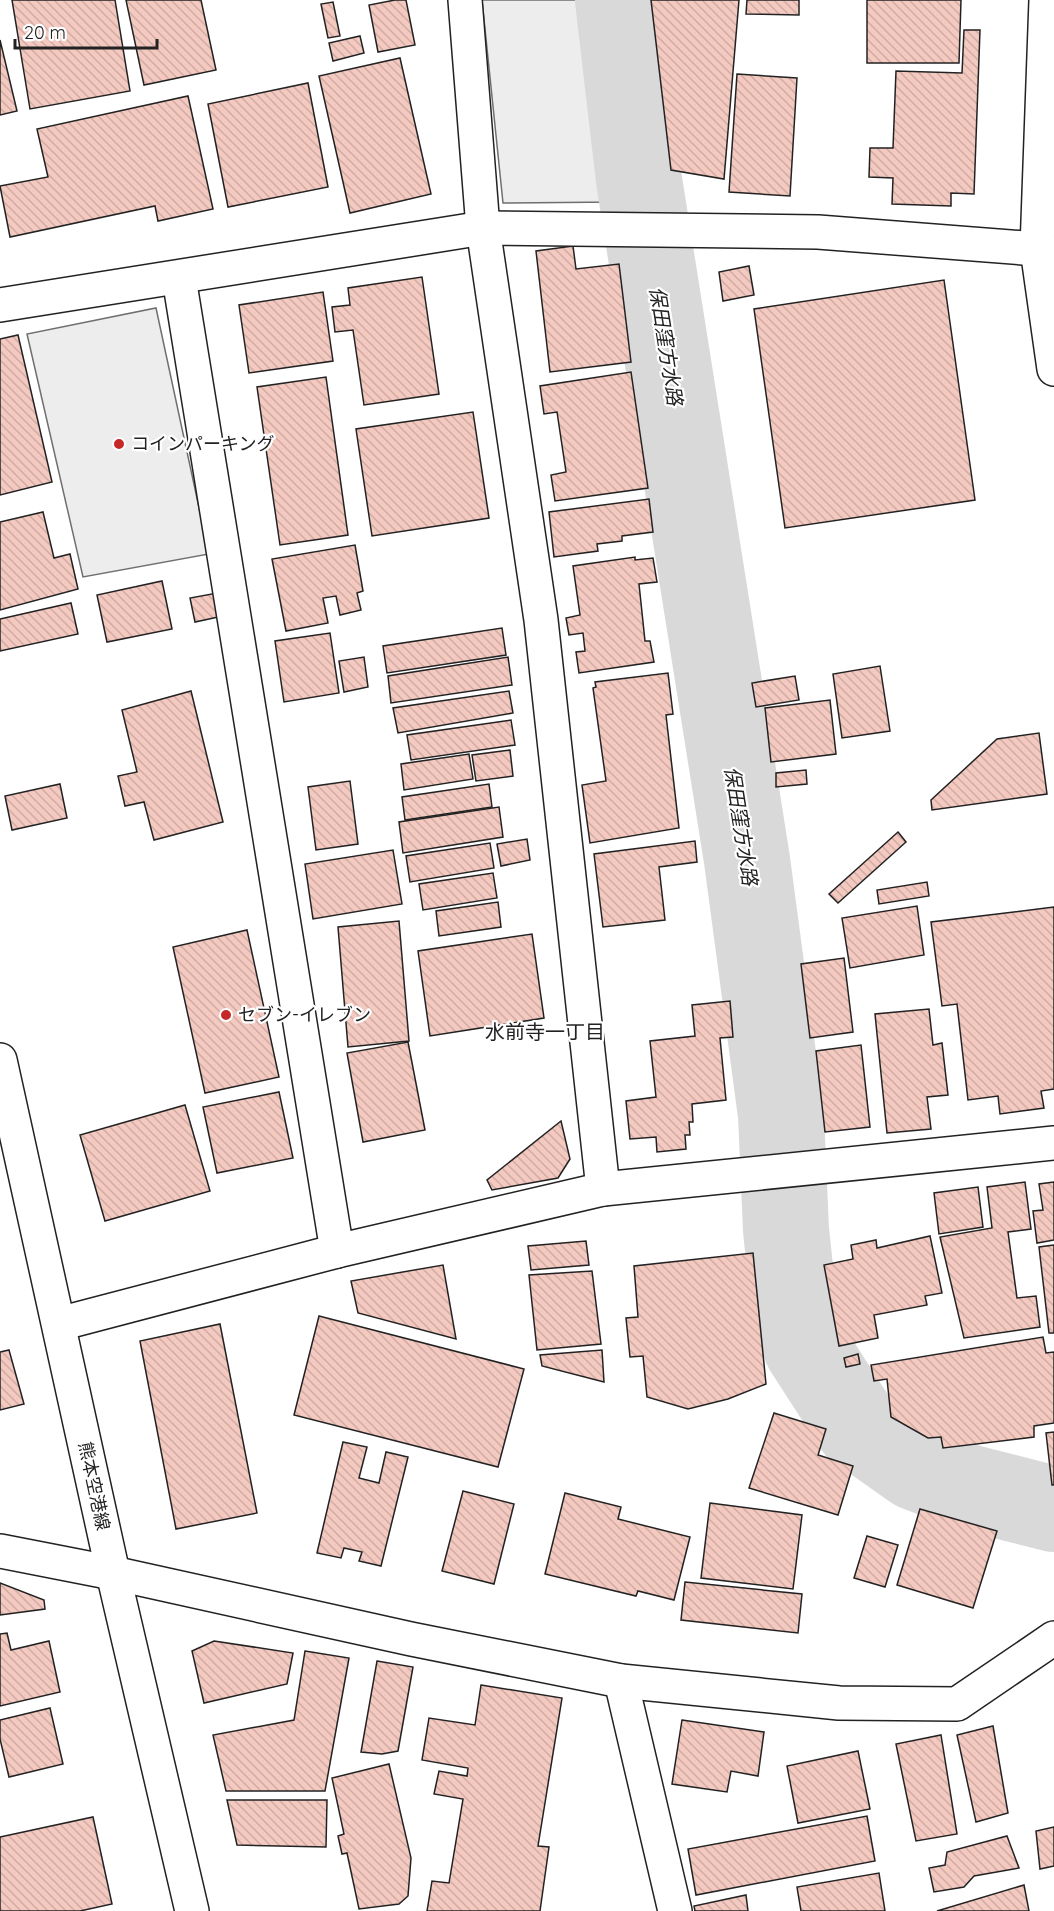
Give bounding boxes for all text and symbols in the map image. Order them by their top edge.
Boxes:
scale bar [15,12,158,50]
text: 20 m [24,21,66,44]
water label: 保田窪方水路 [645,285,689,409]
place label: コインパーキング [131,432,274,455]
marker: コインパーキング [112,437,126,451]
water label: 保田窪方水路 [720,765,764,889]
place label: セブン-イレブン [238,1003,371,1026]
marker: セブン-イレブン [219,1008,233,1022]
district label: 水前寺一丁目 [485,1019,605,1044]
street label: 熊本空港線 [74,1439,115,1532]

